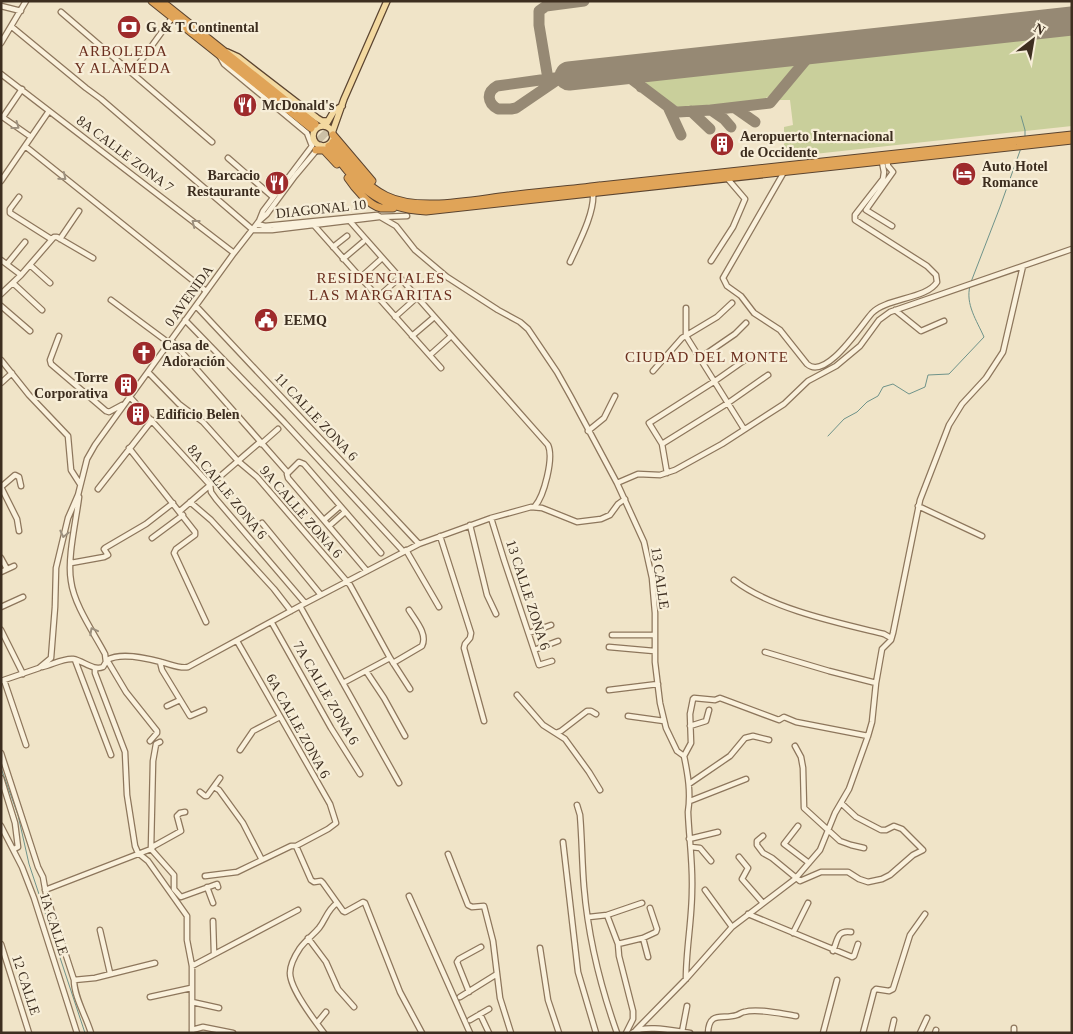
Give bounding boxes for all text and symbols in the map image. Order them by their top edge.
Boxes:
bank icon: G & T Continental [116,14,142,40]
north arrow [1008,15,1058,65]
place label: G & T Continental [146,20,259,35]
text: N [1031,20,1048,38]
district label: ARBOLEDA Y ALAMEDA [74,43,172,76]
restaurant icon: McDonald's [232,92,258,118]
place label: McDonald's [262,98,335,113]
street label: 8A CALLE ZONA 7 [74,113,176,195]
one-way arrow [10,120,20,129]
place label: Aeropuerto Internacional de Occidente [740,129,893,160]
building icon: Aeropuerto Internacional de Occidente [709,131,735,157]
place label: Auto Hotel Romance [982,159,1048,190]
hotel icon: Auto Hotel Romance [951,161,977,187]
place label: Barcacio Restaurante [187,168,260,199]
restaurant icon: Barcacio Restaurante [264,170,290,196]
one-way arrow [57,172,66,180]
street label: DIAGONAL 10 [275,197,367,221]
one-way arrow [192,219,201,228]
street label: 0 AVENIDA [162,262,217,329]
district label: RESIDENCIALES LAS MARGARITAS [309,270,453,303]
public building icon: EEMQ [253,307,279,333]
place label: EEMQ [284,313,327,328]
place label: Casa de Adoración [162,338,225,369]
church icon: Casa de Adoración [131,340,157,366]
district label: CIUDAD DEL MONTE [625,349,789,365]
place label: Torre Corporativa [34,370,108,401]
street label: 11 CALLE ZONA 6 [272,370,360,464]
building icon: Torre Corporativa [113,372,139,398]
building icon: Edificio Belen [125,401,151,427]
place label: Edificio Belen [156,407,240,422]
street label: 8A CALLE ZONA 6 [184,442,270,542]
street label: 9A CALLE ZONA 6 [257,463,345,561]
one-way arrow [59,530,70,539]
street label: 13 CALLE ZONA 6 [503,538,553,652]
street label: 13 CALLE [648,546,672,610]
one-way arrow [89,627,99,636]
street label: 7A CALLE ZONA 6 [290,639,362,747]
street label: 6A CALLE ZONA 6 [263,671,333,781]
street label: 1A CALLE [37,891,71,957]
street label: 12 CALLE [9,953,43,1017]

